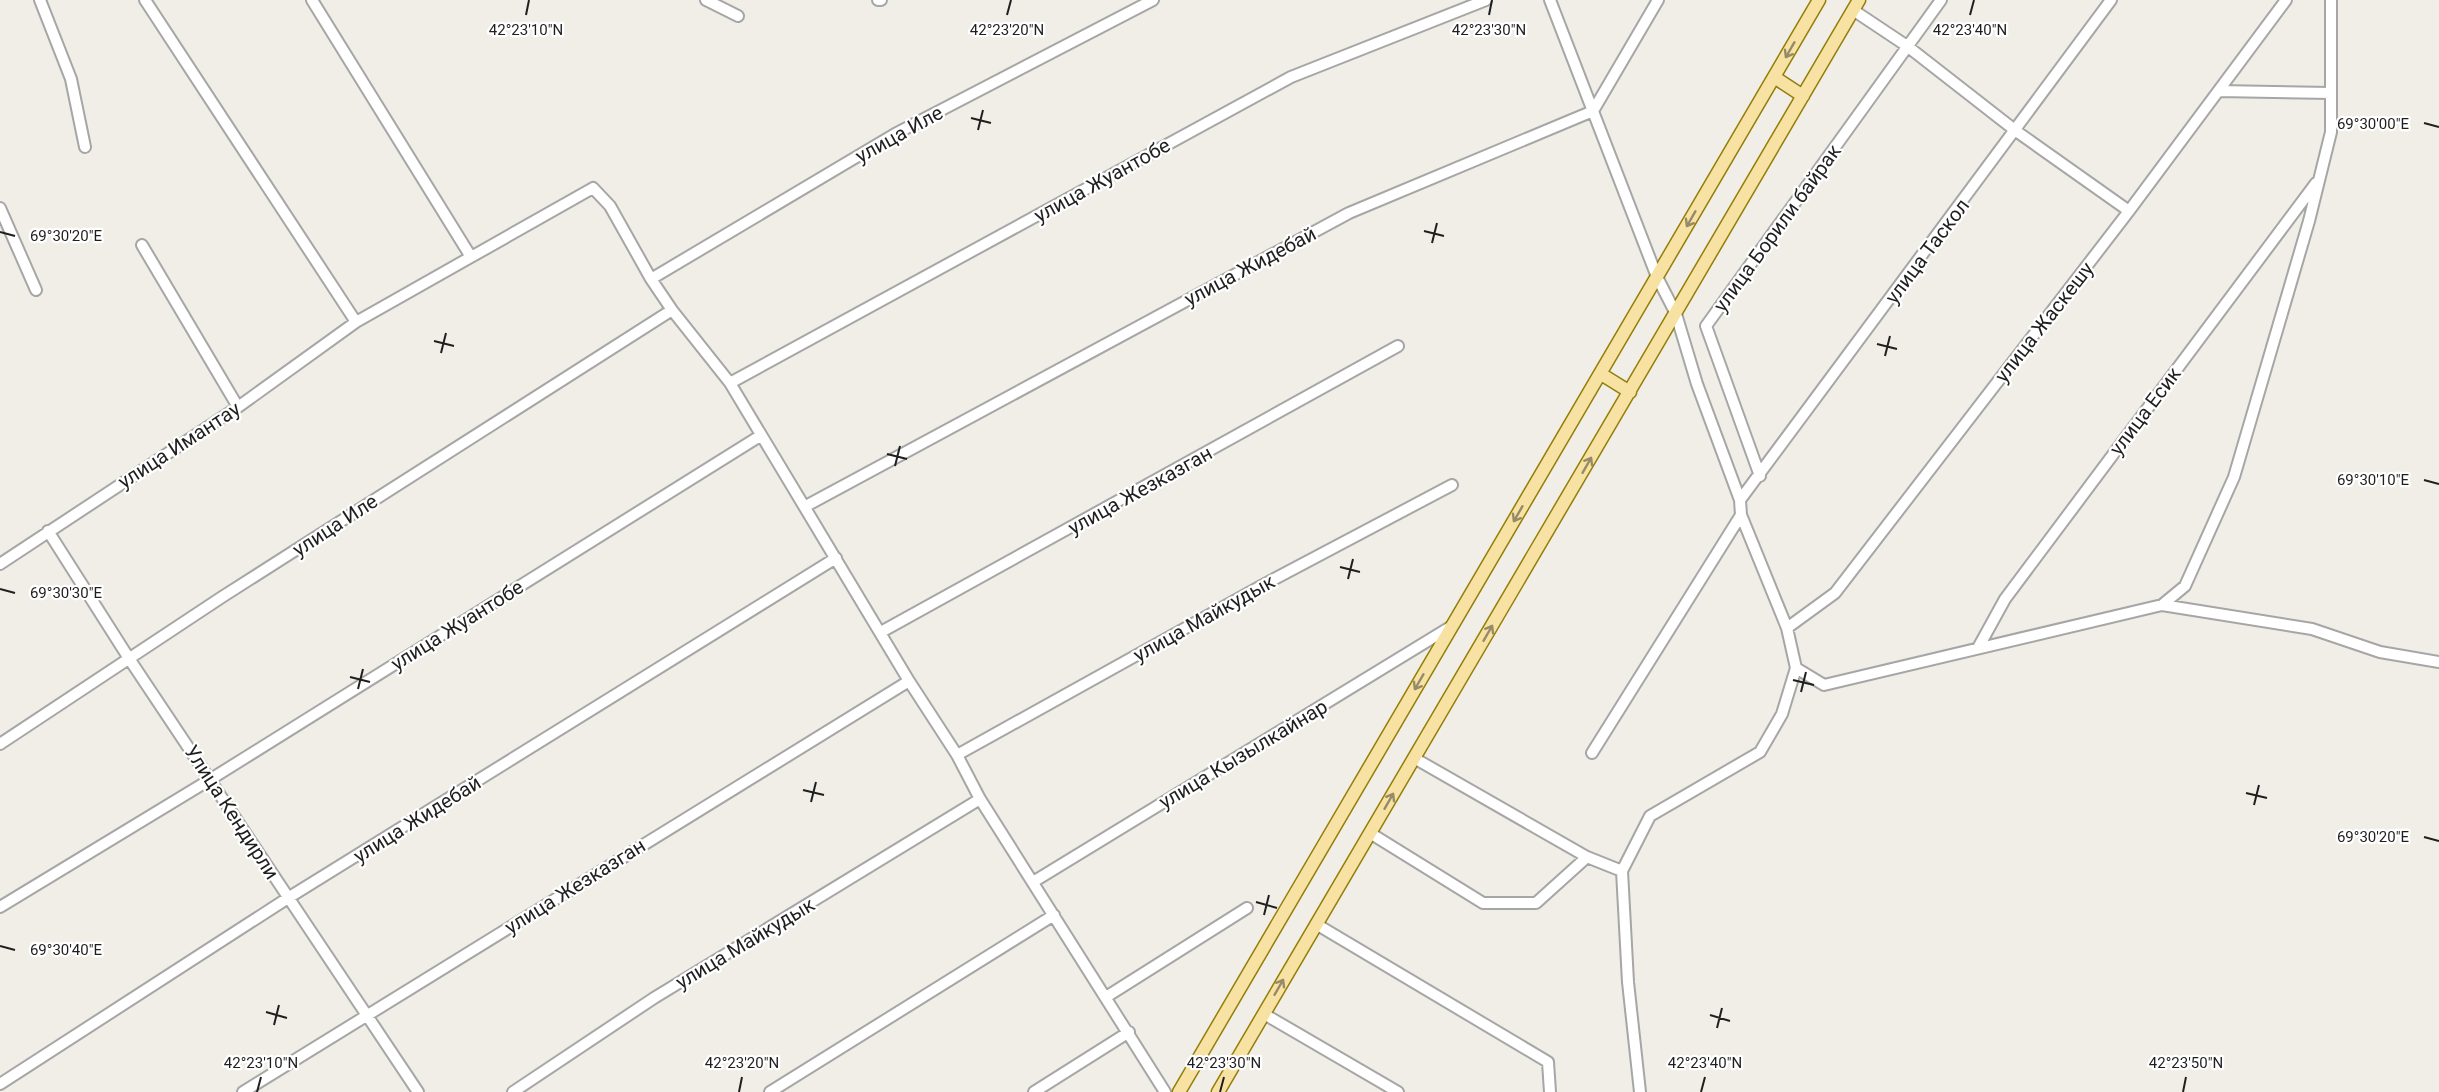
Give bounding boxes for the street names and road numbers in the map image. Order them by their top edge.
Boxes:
street label: улица Иле [851,100,947,168]
street label: улица Жуантобе [1030,133,1174,227]
street label: улица Борили байрак [1708,139,1846,316]
street label: улица Таскол [1880,194,1974,308]
street label: улица Жидебай [1180,221,1320,311]
street label: улица Жаскешу [1990,257,2099,387]
street label: улица Есик [2104,362,2186,460]
street label: улица Имантау [113,396,245,493]
street label: улица Жезказган [1064,440,1216,540]
street label: улица Иле [288,489,382,561]
street label: улица Майкудык [1129,569,1279,667]
street label: улица Жуантобе [386,575,528,675]
street label: улица Кызылкайнар [1154,694,1332,814]
street label: Улица Кендирли [180,740,284,884]
street label: улица Жидебай [349,770,485,868]
street label: улица Жезказган [500,833,650,939]
street label: улица Майкудык [671,892,819,994]

